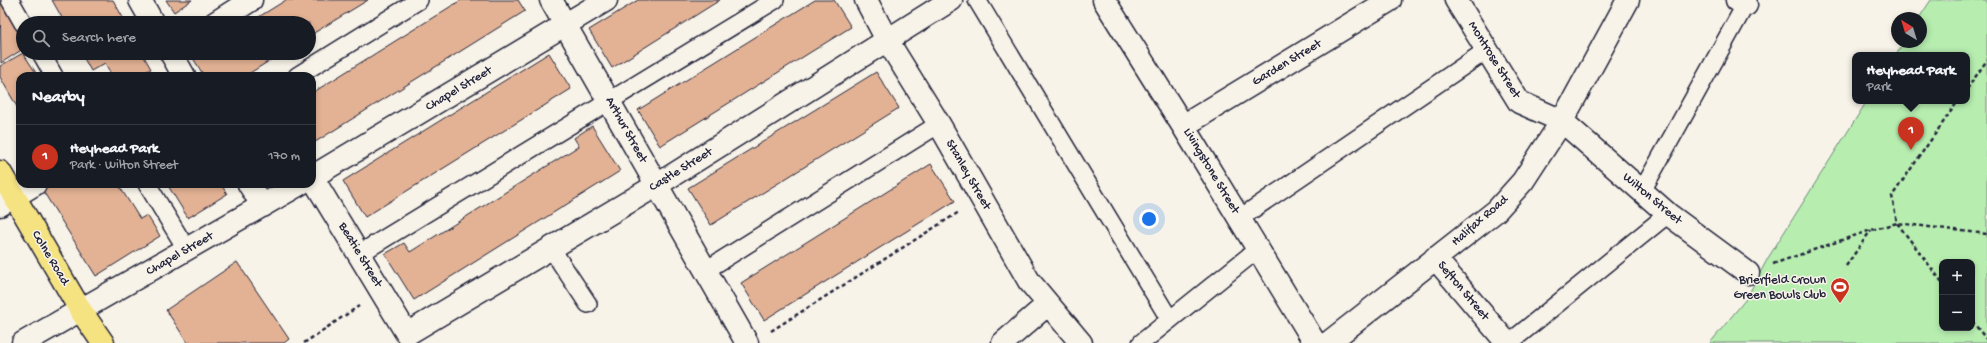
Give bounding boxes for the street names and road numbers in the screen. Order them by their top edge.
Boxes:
street label: Montrose Street [1464,19,1525,103]
street label: Garden Street [1250,36,1326,90]
street label: Chapel Street [423,62,496,115]
street label: Arthur Street [602,94,651,167]
street label: Livingstone Street [1180,125,1243,218]
street label: Stanley Street [942,137,995,214]
street label: Castle Street [647,144,717,195]
street label: Wilton Street [1619,170,1686,229]
street label: Halifax Road [1449,192,1512,250]
street label: Beatie Street [334,219,386,292]
street label: Colne Road [28,228,73,289]
street label: Chapel Street [144,228,218,279]
street label: Sefton Street [1434,258,1493,325]

